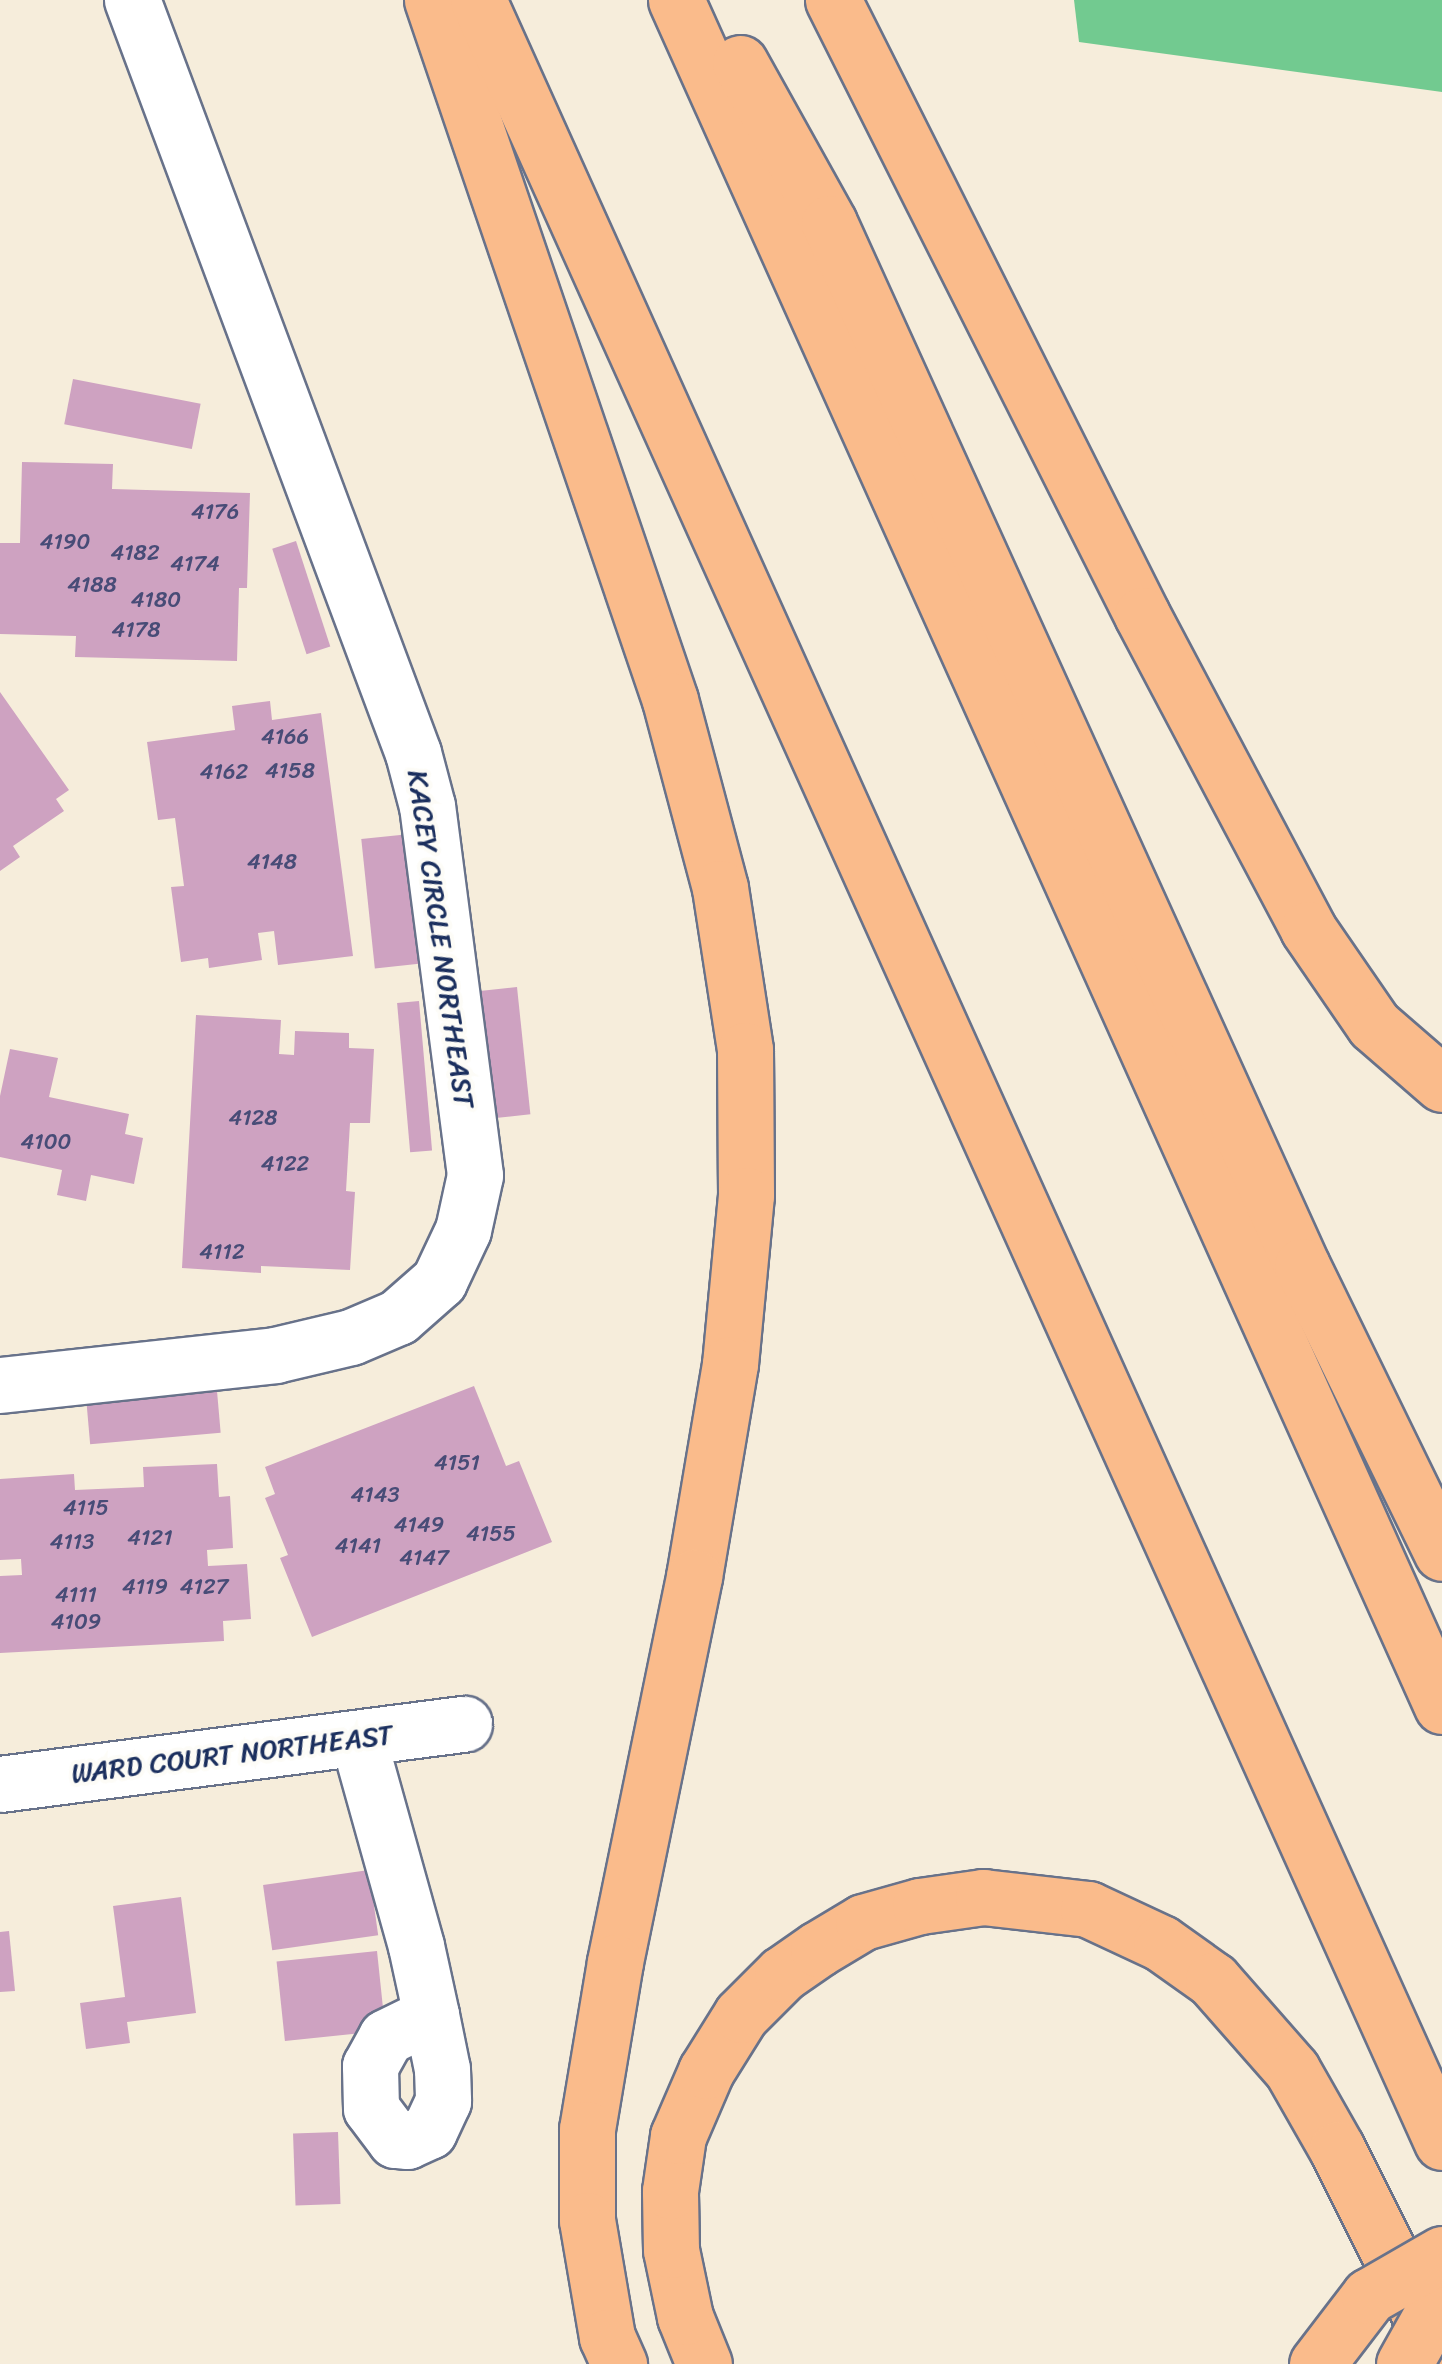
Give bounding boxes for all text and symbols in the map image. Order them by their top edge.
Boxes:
house number: 4176 [191,499,239,525]
house number: 4190 [40,529,90,555]
house number: 4182 [110,540,160,566]
house number: 4174 [170,551,220,577]
house number: 4188 [67,572,117,598]
house number: 4180 [131,587,181,613]
house number: 4178 [111,617,161,643]
house number: 4166 [261,724,309,750]
house number: 4158 [265,758,315,784]
house number: 4162 [200,759,248,785]
street label: KACEY CIRCLE NORTHEAST [401,767,481,1111]
house number: 4148 [247,849,297,875]
house number: 4128 [228,1105,278,1131]
house number: 4100 [21,1129,71,1155]
house number: 4122 [261,1151,309,1177]
house number: 4112 [199,1239,245,1265]
house number: 4151 [434,1450,480,1476]
house number: 4143 [350,1482,400,1508]
house number: 4115 [63,1495,109,1521]
house number: 4149 [394,1512,444,1538]
house number: 4155 [466,1521,516,1547]
house number: 4121 [127,1525,173,1551]
house number: 4113 [50,1529,94,1555]
house number: 4141 [335,1533,381,1559]
house number: 4147 [399,1545,449,1571]
house number: 4119 [122,1574,168,1600]
house number: 4127 [180,1574,228,1600]
house number: 4111 [55,1582,97,1608]
house number: 4109 [51,1609,101,1635]
street label: WARD COURT NORTHEAST [69,1718,395,1790]

